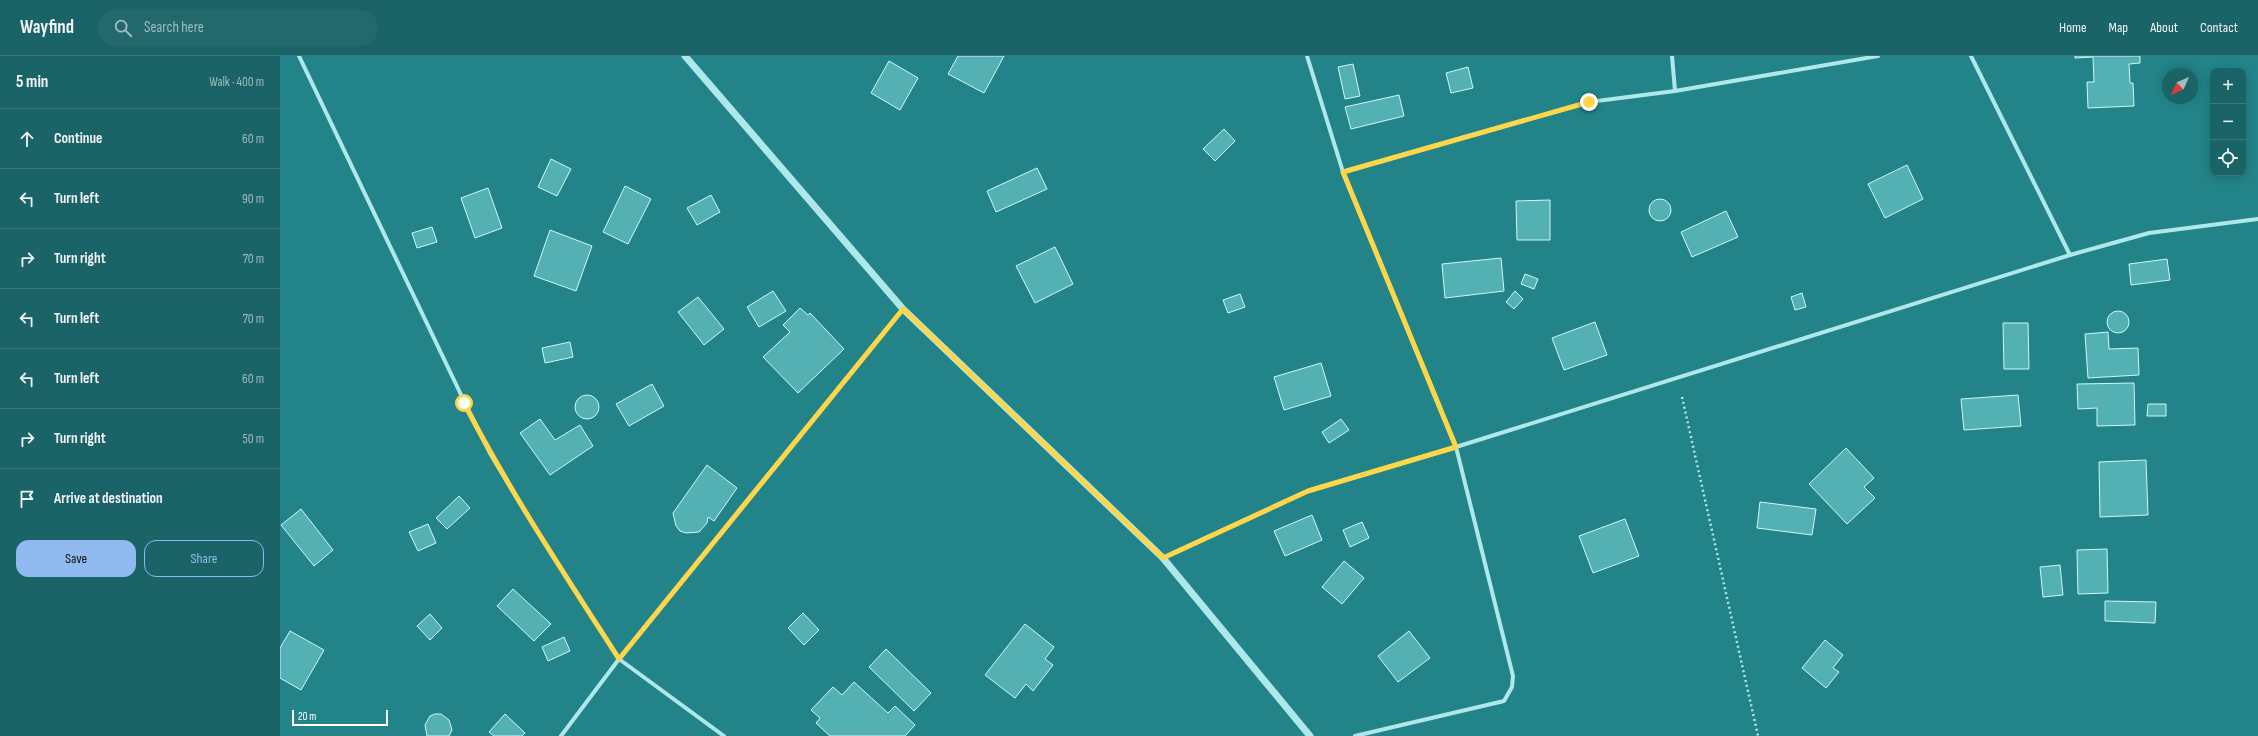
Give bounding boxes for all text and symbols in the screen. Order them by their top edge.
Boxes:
search box [98,10,378,46]
text: Wayfind [20,16,74,39]
icon: search [112,17,134,39]
text: Search here [144,18,204,37]
text: Home [2059,19,2087,36]
text: Map [2109,19,2128,36]
text: About [2150,19,2178,36]
text: Contact [2200,19,2238,36]
north arrow [2162,68,2198,104]
map controls [2210,68,2246,176]
button: + [2210,68,2246,104]
text: 5 min [16,72,48,92]
text: Walk · 400 m [209,74,264,90]
route end [1580,93,1598,111]
button: − [2210,104,2246,140]
icon: ahead [16,128,38,150]
text: Continue [54,129,103,148]
text: 60 m [242,131,264,147]
button: locate [2210,140,2246,176]
icon: left [16,188,38,210]
text: Turn left [54,189,99,208]
text: 90 m [242,191,264,207]
icon: right [16,248,38,270]
text: Turn right [54,249,106,268]
text: 70 m [243,251,264,267]
icon: left [16,308,38,330]
text: Turn left [54,309,99,328]
text: 70 m [243,311,264,327]
icon: left [16,368,38,390]
text: Turn left [54,369,99,388]
text: 60 m [242,371,264,387]
route start [455,394,473,412]
icon: right [16,428,38,450]
text: Turn right [54,429,106,448]
text: 50 m [243,431,264,447]
icon: arrive [16,488,38,510]
text: Arrive at destination [54,489,163,508]
button: Save [16,540,136,577]
button: Share [144,540,264,577]
scale bar [292,708,388,727]
text: 20 m [298,710,316,723]

